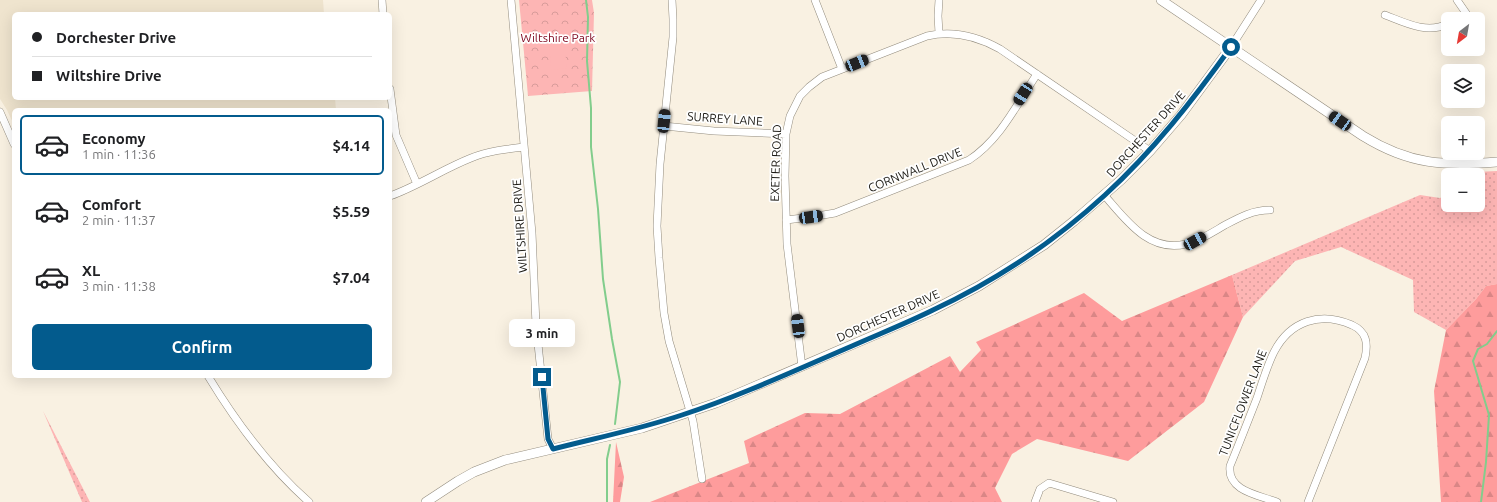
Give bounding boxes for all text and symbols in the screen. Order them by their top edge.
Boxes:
north arrow [1441,12,1485,56]
map controls [1441,12,1485,212]
text: Dorchester Drive [56,29,176,46]
park label: Wiltshire Park [521,31,595,44]
route start [1222,38,1240,56]
car [844,53,870,73]
button: layers [1441,64,1485,108]
text: Wiltshire Drive [56,67,162,84]
car [1011,81,1035,107]
street label: DORCHESTER DRIVE [1104,88,1188,179]
car [657,108,671,134]
street label: SURREY LANE [687,109,763,128]
car [1327,109,1353,133]
button: + [1441,116,1485,160]
street label: EXETER ROAD [768,124,783,202]
icon: car [34,127,70,163]
text: Economy [82,130,146,147]
text: $4.14 [332,137,370,154]
street label: CORNWALL DRIVE [866,145,964,194]
text: 1 min · 11:36 [82,147,156,161]
button: − [1441,168,1485,212]
street label: WILTSHIRE DRIVE [510,179,529,273]
icon: car [34,193,70,229]
text: Comfort [82,196,141,213]
text: $5.59 [332,203,370,220]
car [798,209,824,225]
text: 2 min · 11:37 [82,213,156,227]
car [1182,230,1208,252]
icon: car [34,259,70,295]
text: XL [82,262,100,279]
text: $7.04 [332,269,370,286]
text: 3 min · 11:38 [82,279,156,293]
street label: DORCHESTER DRIVE [834,287,941,344]
car [791,313,805,339]
callout: 3 min [509,319,575,347]
button: Confirm [32,324,372,370]
text: 3 min [526,326,558,340]
street label: TUNICFLOWER LANE [1216,348,1269,458]
route end [533,368,551,386]

